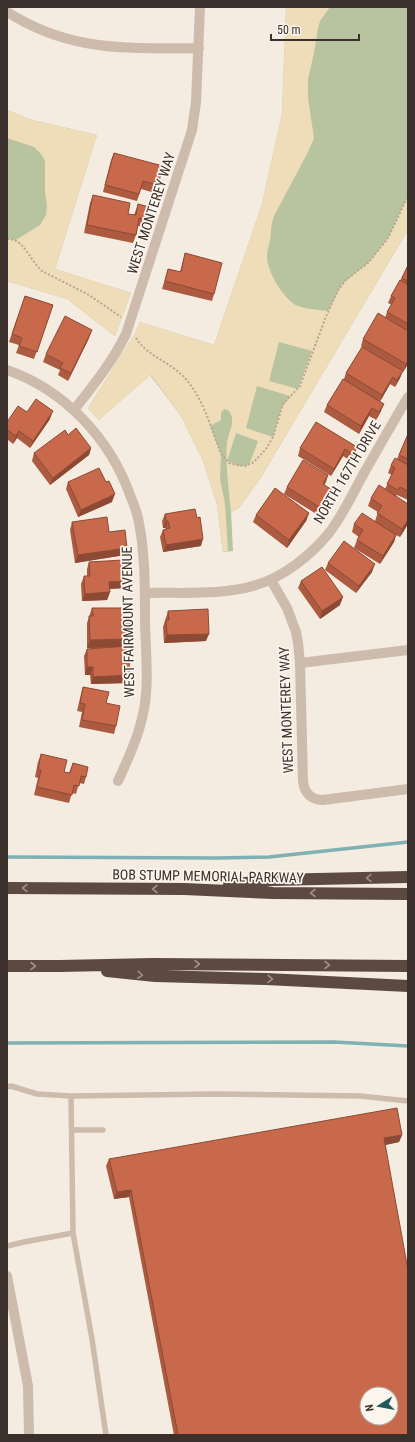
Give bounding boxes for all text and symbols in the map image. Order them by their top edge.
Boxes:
scale bar [271,16,359,42]
text: 50 m [277,23,301,37]
street label: WEST MONTEREY WAY [124,150,178,276]
street label: NORTH 167TH DRIVE [310,418,384,526]
street label: WEST FAIRMOUNT AVENUE [119,546,137,698]
street label: WEST MONTEREY WAY [276,646,296,774]
street label: BOB STUMP MEMORIAL PARKWAY [112,866,305,886]
one-way arrow [366,874,372,882]
one-way arrow [22,884,28,892]
one-way arrow [152,885,158,893]
one-way arrow [310,889,316,897]
one-way arrow [194,960,200,968]
one-way arrow [324,961,330,969]
one-way arrow [30,962,36,970]
one-way arrow [137,970,143,979]
one-way arrow [267,975,273,983]
north arrow [359,1386,399,1426]
text: N [363,1403,377,1412]

